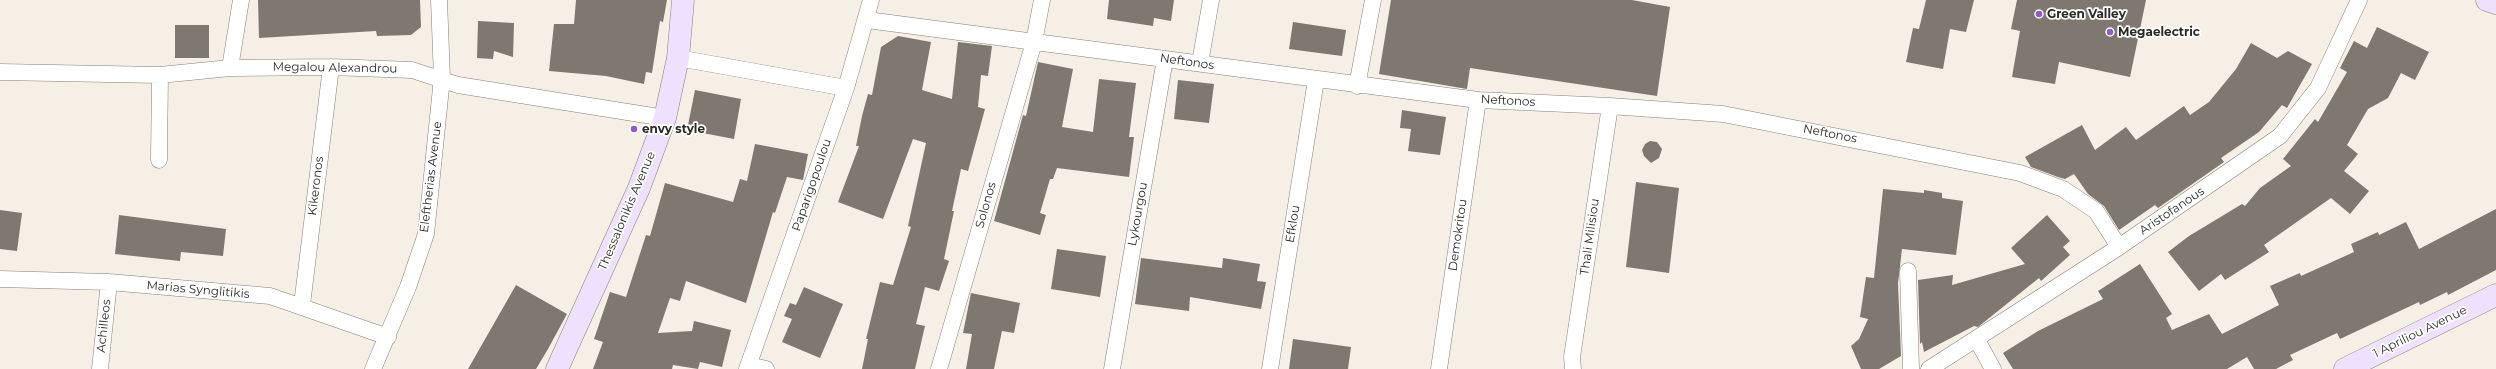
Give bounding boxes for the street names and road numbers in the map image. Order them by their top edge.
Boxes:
street label: Neftonos [1159,51,1215,73]
street label: Megalou Alexandrou [273,60,397,76]
street label: Neftonos [1480,92,1536,110]
street label: Eleftherias Avenue [417,120,445,234]
street label: Neftonos [1802,122,1858,146]
street label: Paparigopoulou [789,137,835,233]
street label: Thessalonikis Avenue [595,149,659,273]
street label: Kikeronos [305,156,327,216]
street label: Solonos [973,180,999,230]
street label: Lykourgou [1125,181,1151,247]
street label: Aristofanous [2137,184,2207,238]
street label: Demokritou [1446,198,1470,272]
street label: Thali Milisiou [1577,198,1603,276]
street label: Efklou [1283,204,1303,244]
street label: Marias Synglitikis [146,278,250,302]
street label: Achilleos [94,299,114,353]
street label: 1 Apriliou Avenue [2371,303,2469,361]

